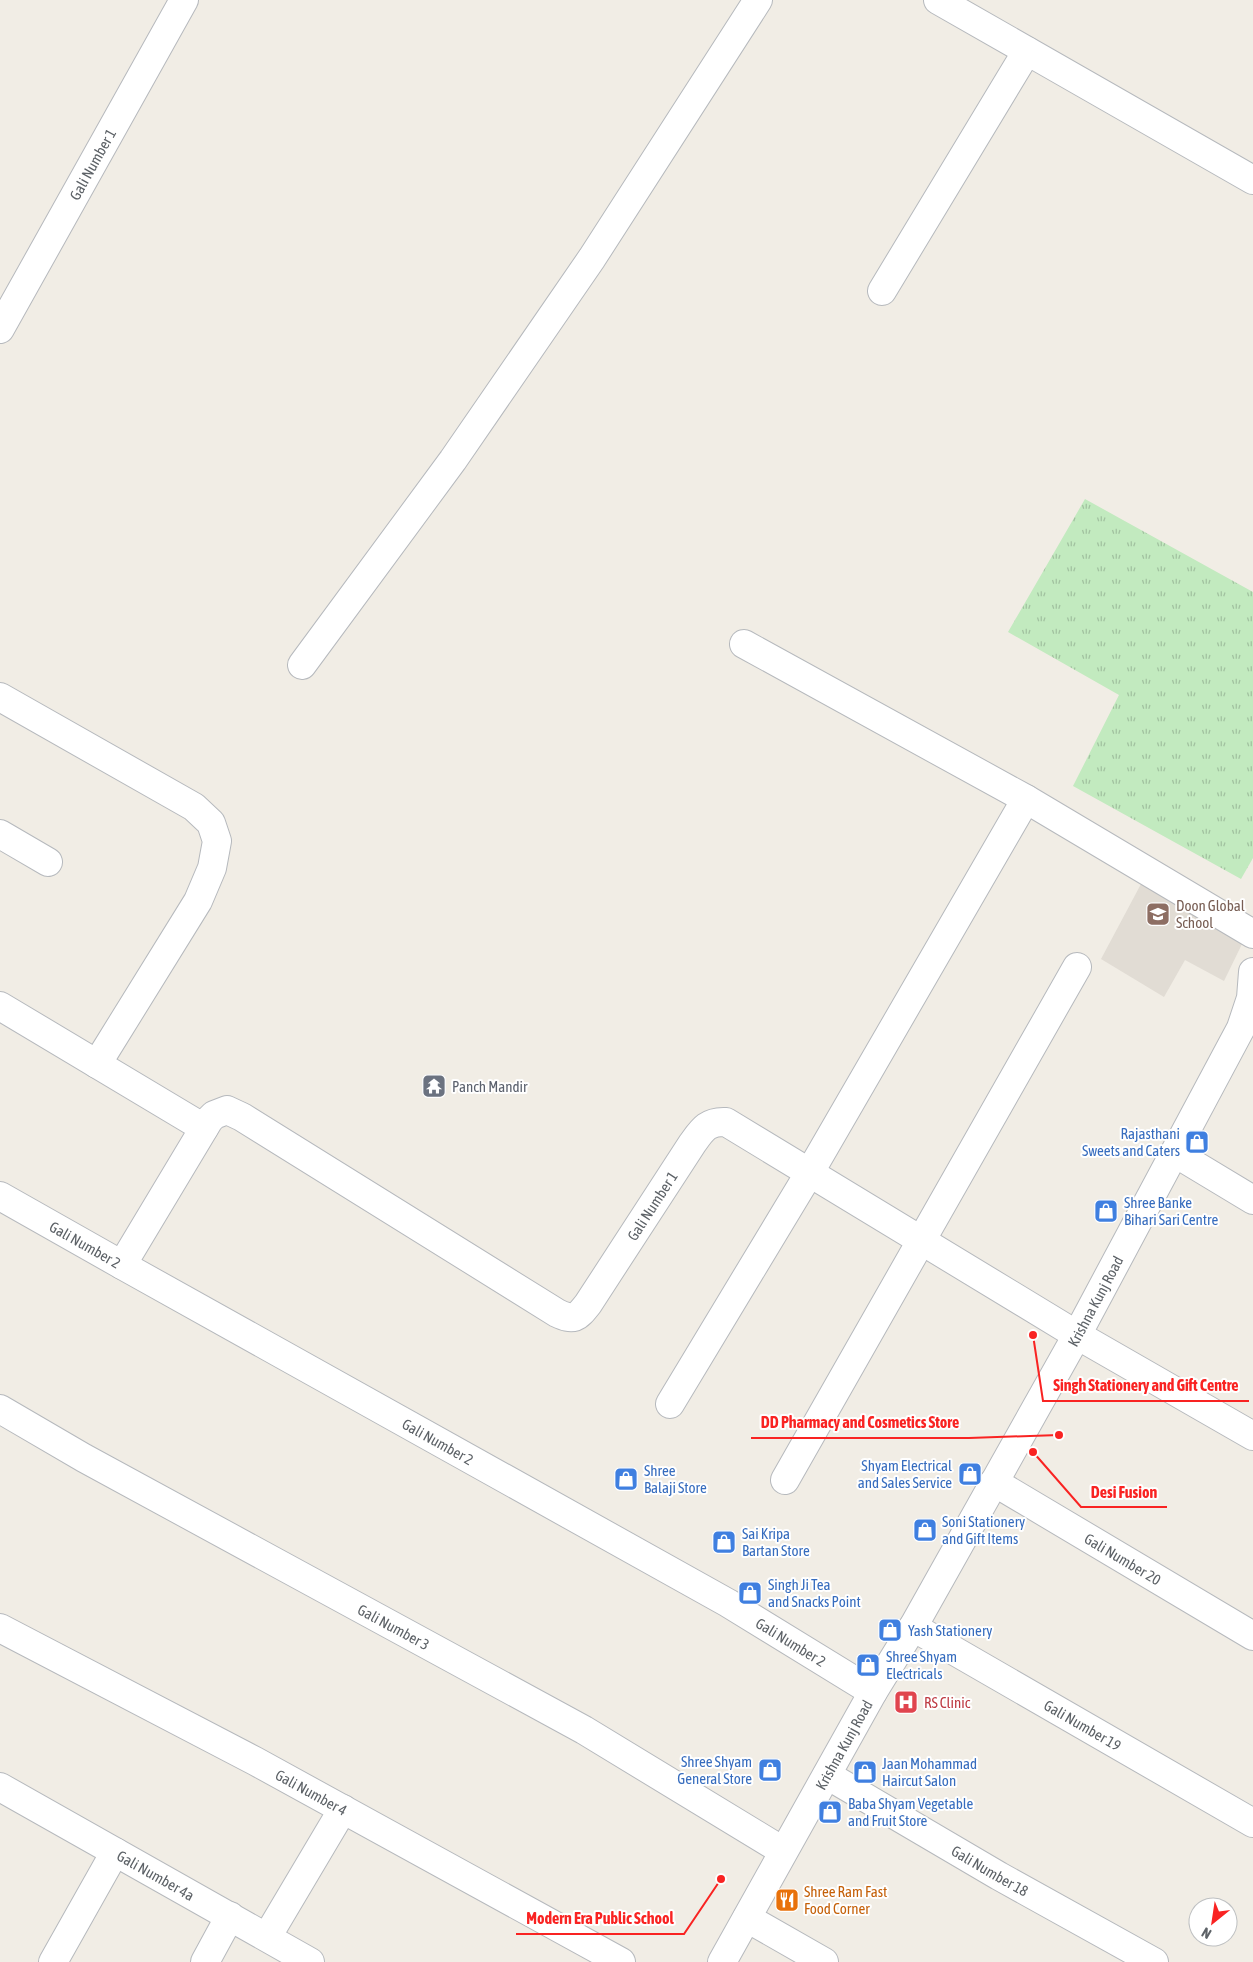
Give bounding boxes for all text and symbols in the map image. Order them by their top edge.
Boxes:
street label: Gali Number 1 [66,125,119,203]
place label: Doon Global School [1176,897,1245,931]
school or university icon: Doon Global School [1145,901,1171,927]
temple icon: Panch Mandir [421,1073,447,1099]
place label: Panch Mandir [452,1078,528,1095]
place label: Rajasthani Sweets and Caters [1082,1125,1180,1159]
shop icon: Rajasthani Sweets and Caters [1184,1129,1210,1155]
street label: Gali Number 1 [623,1168,680,1243]
place label: Shree Banke Bihari Sari Centre [1124,1194,1219,1228]
shop icon: Shree Banke Bihari Sari Centre [1093,1198,1119,1224]
street label: Gali Number 2 [47,1217,124,1271]
street label: Krishna Kunj Road [1064,1253,1126,1349]
callout: Singh Stationery and Gift Centre [1043,1370,1249,1401]
text: Singh Stationery and Gift Centre [1053,1376,1239,1394]
callout: DD Pharmacy and Cosmetics Store [751,1407,969,1438]
text: DD Pharmacy and Cosmetics Store [761,1413,959,1431]
street label: Gali Number 2 [399,1415,477,1468]
place label: Shyam Electrical and Sales Service [858,1457,952,1491]
shop icon: Shyam Electrical and Sales Service [957,1461,983,1487]
place label: Shree Balaji Store [644,1462,707,1496]
shop icon: Shree Balaji Store [613,1466,639,1492]
callout: Desi Fusion [1081,1476,1167,1507]
text: Desi Fusion [1091,1483,1157,1501]
place label: Soni Stationery and Gift Items [942,1513,1025,1547]
shop icon: Soni Stationery and Gift Items [912,1517,938,1543]
place label: Sai Kripa Bartan Store [742,1525,810,1559]
shop icon: Sai Kripa Bartan Store [711,1529,737,1555]
street label: Gali Number 20 [1082,1529,1164,1588]
place label: Singh Ji Tea and Snacks Point [768,1576,861,1610]
shop icon: Singh Ji Tea and Snacks Point [737,1580,763,1606]
street label: Gali Number 3 [355,1600,433,1653]
street label: Gali Number 2 [753,1614,829,1670]
shop icon: Yash Stationery [877,1617,903,1643]
place label: Yash Stationery [908,1622,992,1639]
place label: Shree Shyam Electricals [886,1648,957,1682]
shop icon: Shree Shyam Electricals [855,1652,881,1678]
hospital icon: RS Clinic [893,1689,919,1715]
place label: RS Clinic [924,1694,971,1711]
street label: Gali Number 19 [1041,1696,1124,1754]
street label: Krishna Kunj Road [812,1697,875,1793]
place label: Shree Shyam General Store [677,1753,752,1787]
place label: Jaan Mohammad Haircut Salon [882,1755,977,1789]
shop icon: Shree Shyam General Store [757,1757,783,1783]
shop icon: Jaan Mohammad Haircut Salon [852,1759,878,1785]
street label: Gali Number 4 [273,1766,350,1818]
place label: Baba Shyam Vegetable and Fruit Store [848,1795,974,1829]
shop icon: Baba Shyam Vegetable and Fruit Store [817,1799,843,1825]
street label: Gali Number 18 [949,1842,1032,1899]
street label: Gali Number 4a [114,1846,197,1904]
place label: Shree Ram Fast Food Corner [804,1883,887,1917]
restaurant icon: Shree Ram Fast Food Corner [774,1887,800,1913]
north arrow [1188,1897,1238,1947]
callout: Modern Era Public School [516,1903,684,1934]
text: Modern Era Public School [526,1909,674,1927]
text: N [1199,1924,1214,1942]

